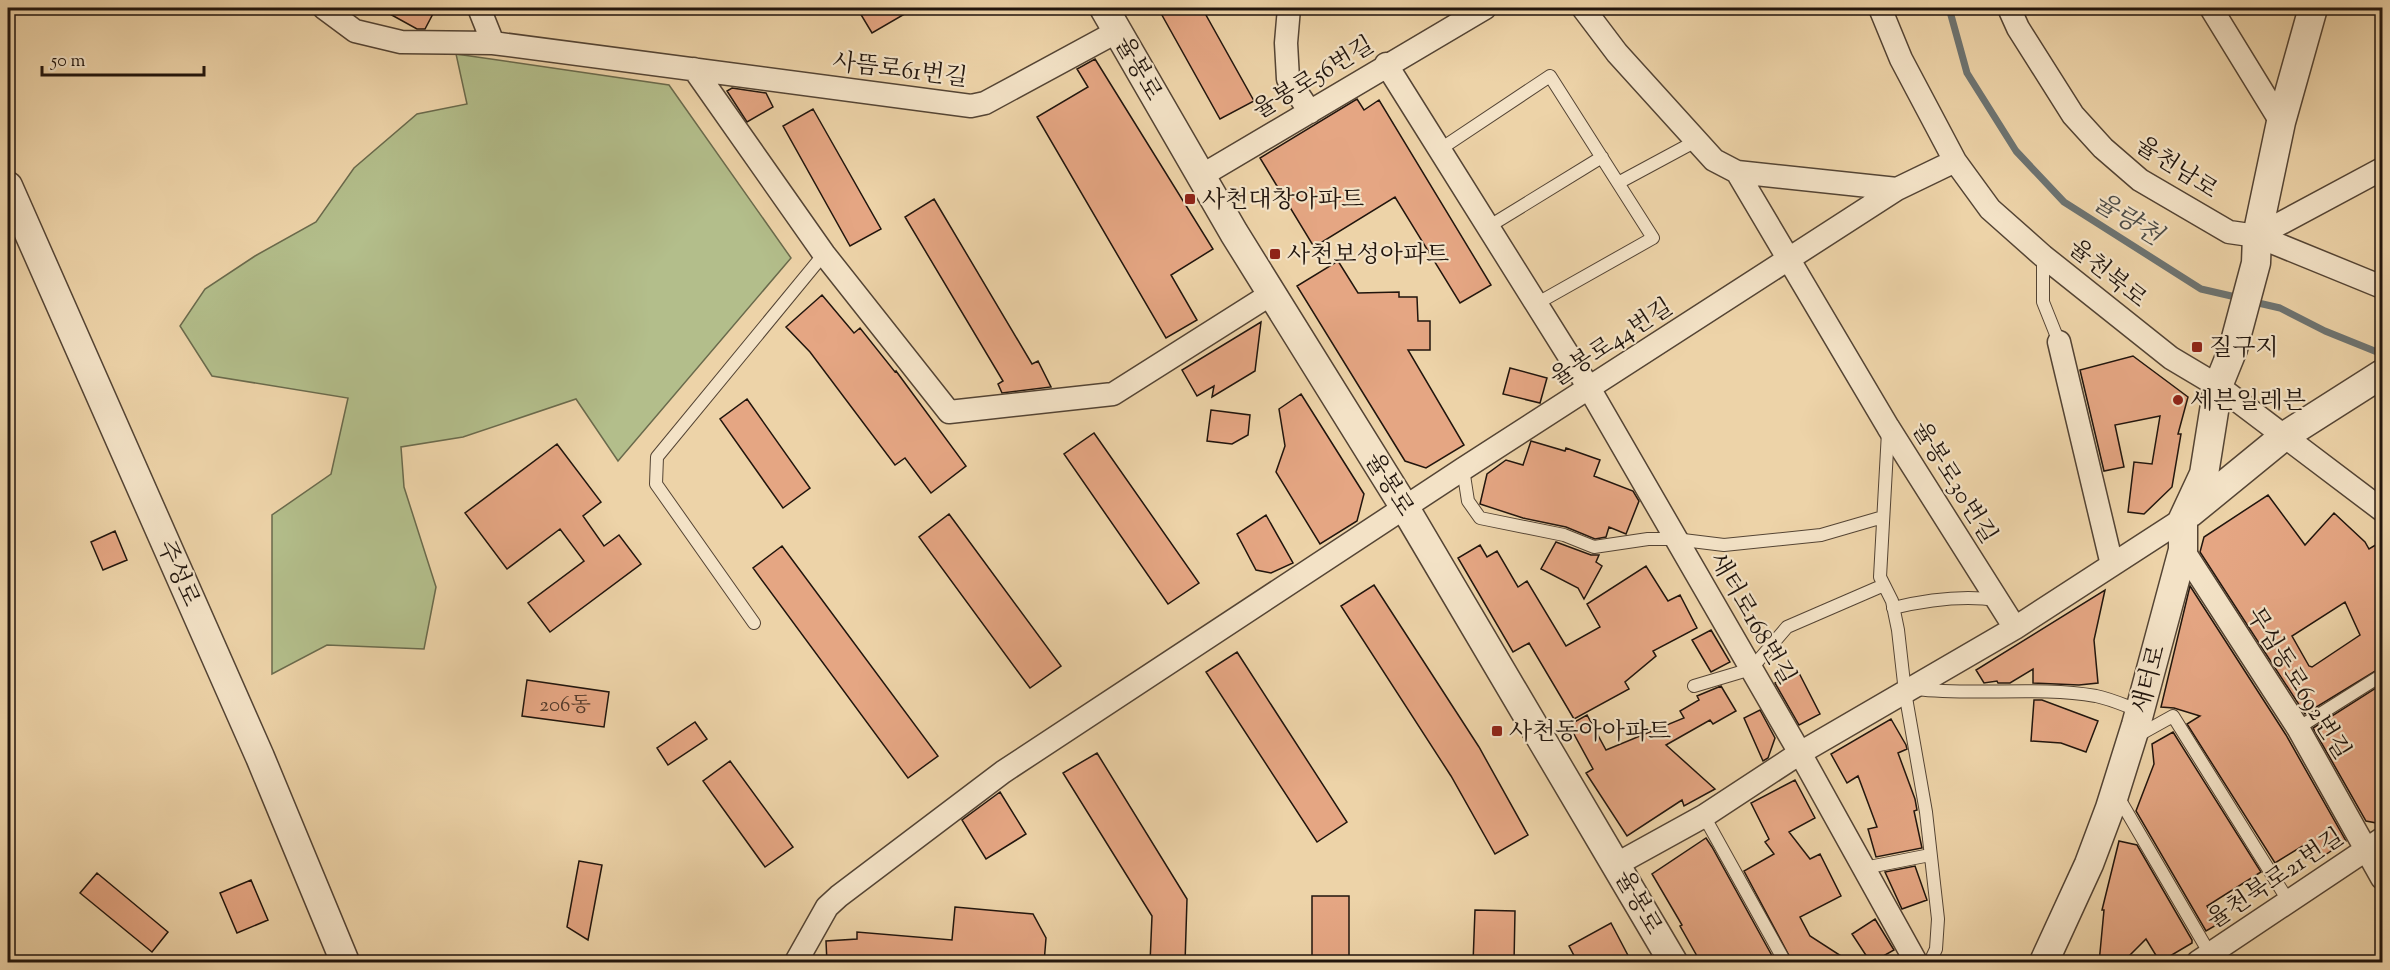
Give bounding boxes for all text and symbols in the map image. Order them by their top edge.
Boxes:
street label: 율봉로56번길 [1247,29,1381,128]
street label: 율봉로 [1105,30,1169,108]
scale bar [42,39,204,77]
street label: 사뜸로61번길 [830,46,969,96]
text: 50 m [50,49,86,75]
street label: 율천남로 [2128,129,2224,208]
place label: 사천대창아파트 [1202,184,1364,218]
water label: 율량천 [2085,184,2170,257]
marker: 사천대창아파트 [1183,192,1197,206]
street label: 율천북로 [2060,232,2153,317]
place label: 사천보성아파트 [1287,239,1449,273]
marker: 사천보성아파트 [1268,247,1282,261]
street label: 율봉로44번길 [1544,291,1680,396]
place label: 질구지 [2209,332,2279,366]
marker: 질구지 [2190,340,2204,354]
place label: 세븐일레븐 [2190,385,2306,419]
marker: 세븐일레븐 [2171,393,2185,407]
street label: 율봉로30번길 [1902,415,2004,551]
street label: 율봉로 [1355,447,1421,524]
street label: 주성로 [147,535,207,613]
street label: 새터로168번길 [1700,546,1803,692]
street label: 무심동로692번길 [2237,601,2358,767]
street label: 새터로 [2125,642,2175,718]
house number: 206동 [539,691,591,721]
place label: 사천동아아파트 [1509,716,1671,750]
marker: 사천동아아파트 [1490,724,1504,738]
street label: 율천북로21번길 [2201,821,2351,938]
street label: 율봉로 [1605,864,1669,942]

